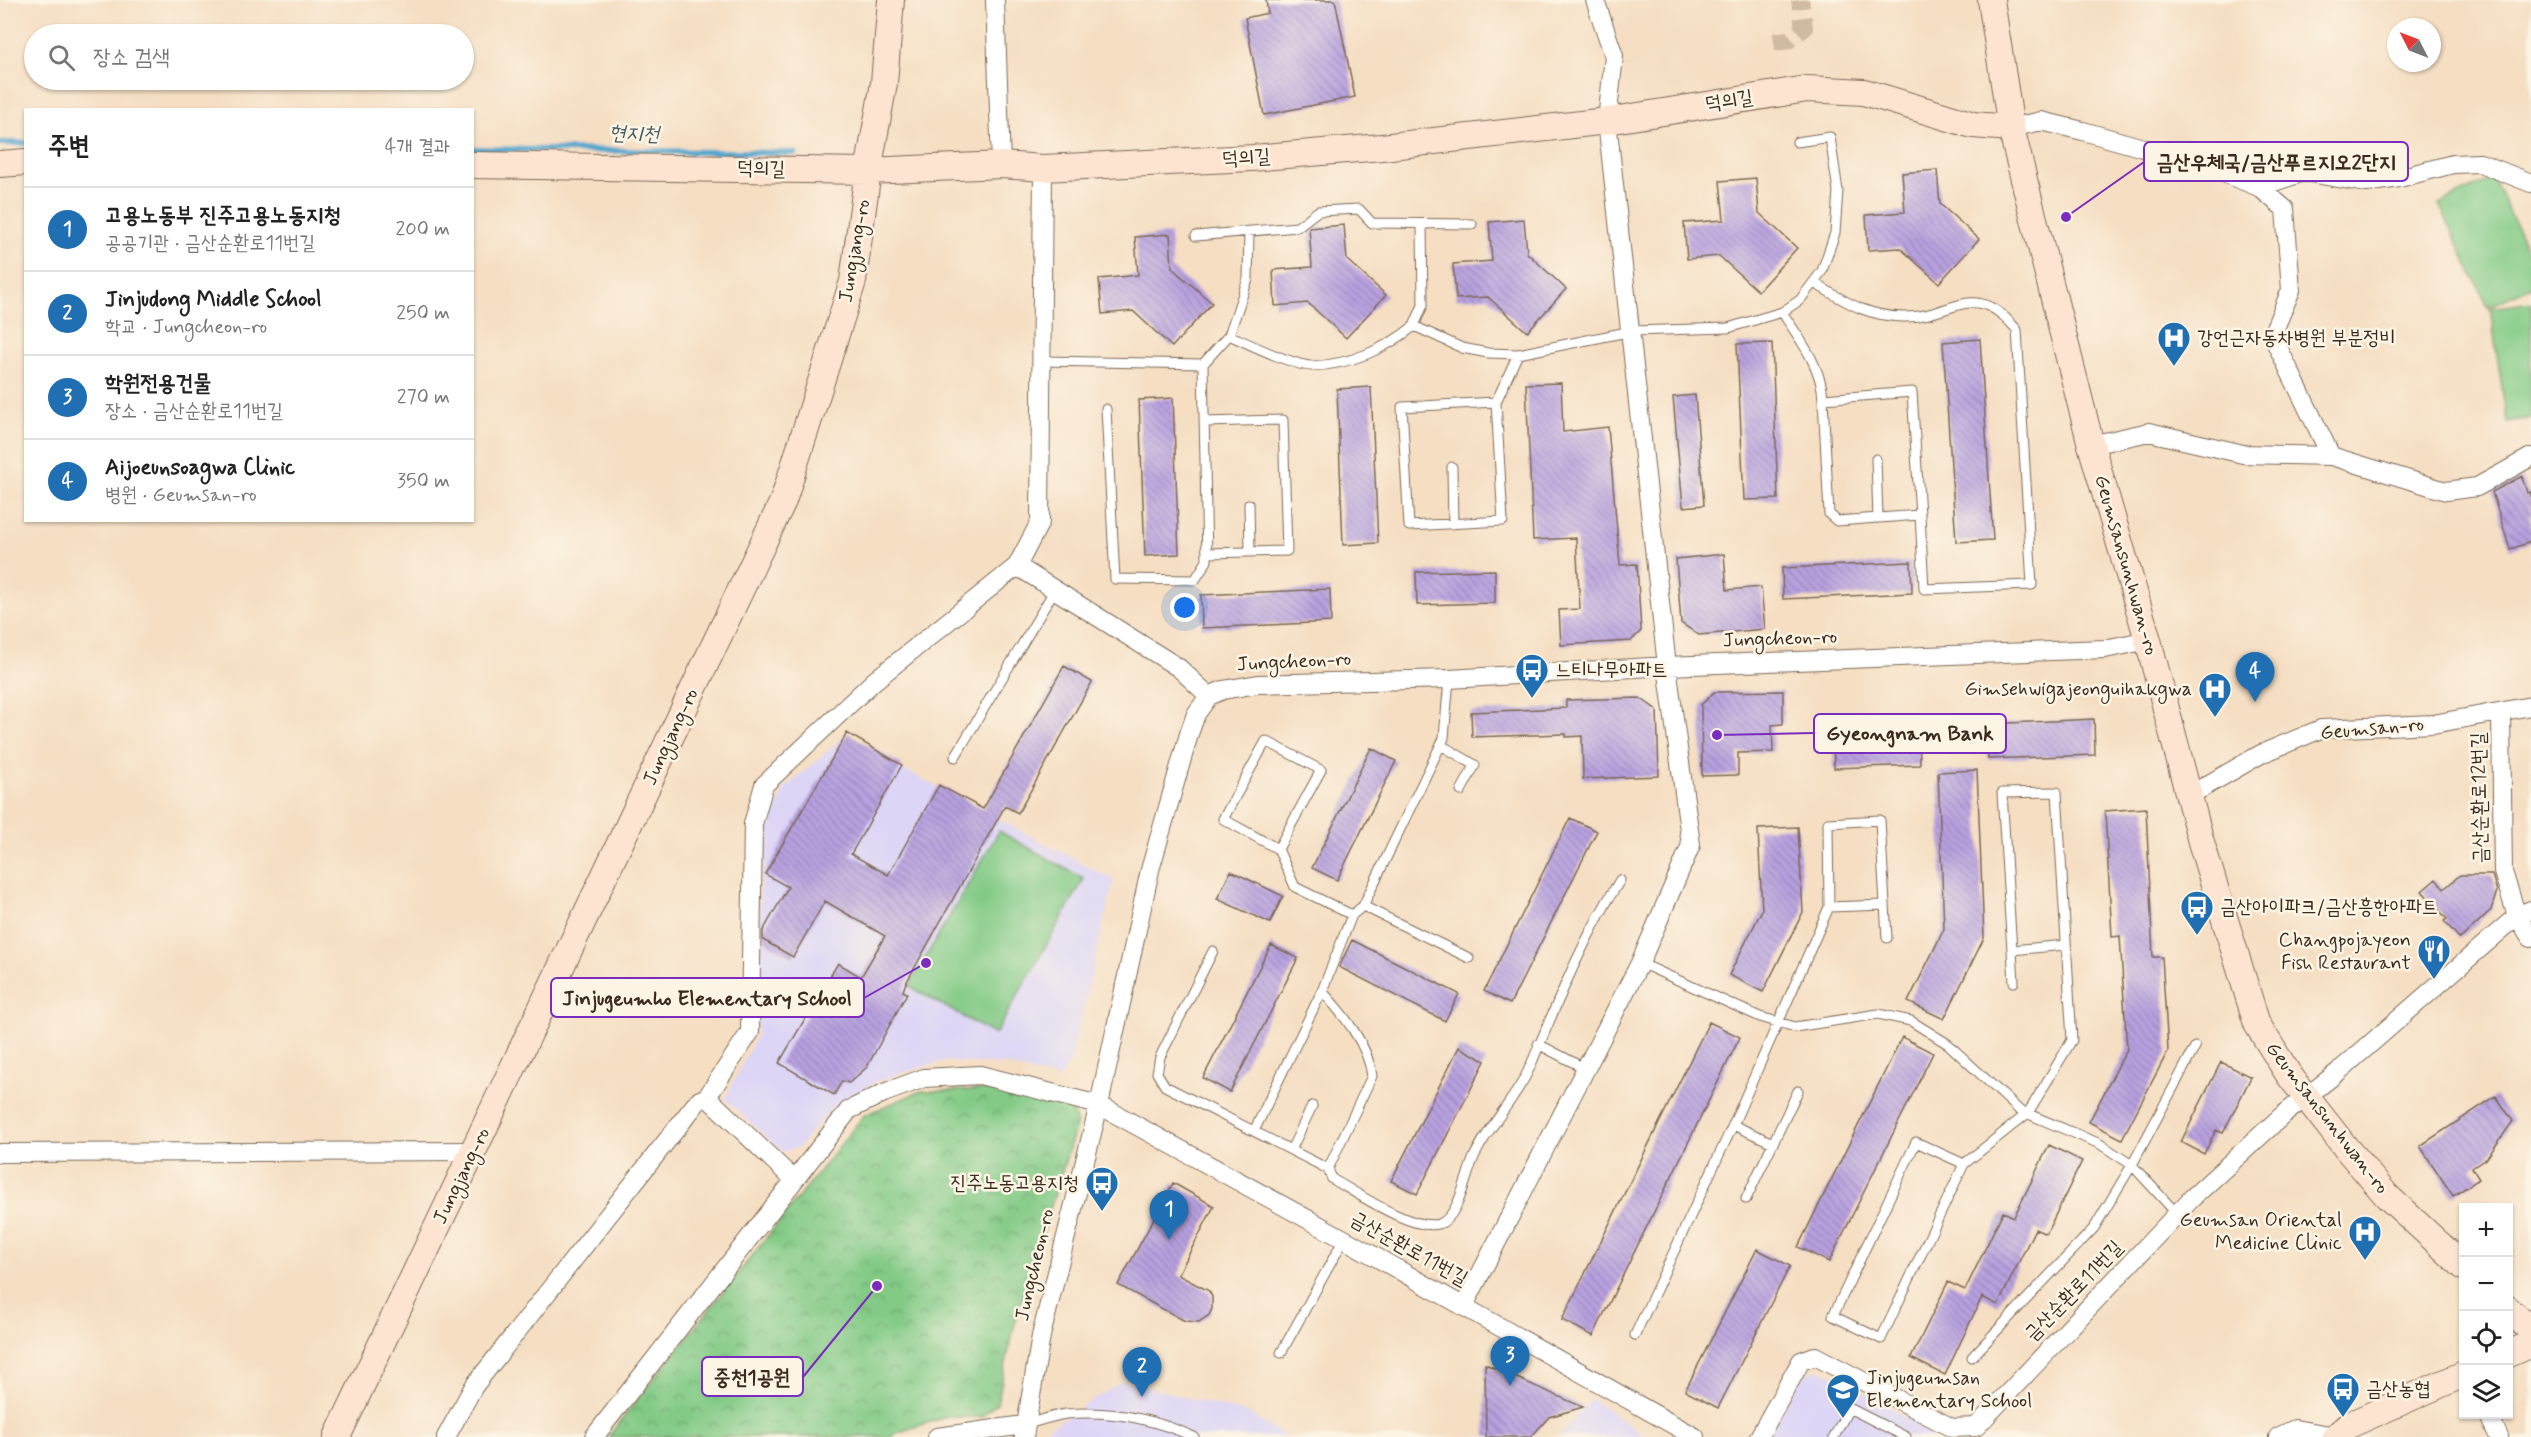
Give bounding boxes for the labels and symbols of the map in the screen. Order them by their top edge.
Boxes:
north arrow [2387,18,2441,72]
street label: 덕의길 [1703,84,1755,118]
water label: 현지천 [608,120,662,148]
callout: 금산우체국/금산푸르지오2단지 [2144,142,2408,181]
street label: 덕의길 [1221,143,1271,173]
text: 금산우체국/금산푸르지오2단지 [2156,149,2396,177]
street label: 덕의길 [737,155,785,183]
street label: Jungjang-ro [833,197,878,305]
hospital icon: 강언근자동차병원 부분정비 [2156,320,2192,367]
place label: 강언근자동차병원 부분정비 [2197,325,2396,352]
street label: Geumsansunhwan-ro [2087,472,2165,658]
your location [1170,593,1199,622]
street label: Jungcheon-ro [1722,624,1838,655]
street label: Jungcheon-ro [1236,646,1352,679]
bus stop icon: 느티나무아파트 [1514,652,1550,699]
pin: 4 [2236,652,2274,702]
place label: 느티나무아파트 [1555,657,1668,684]
hospital icon: Gimsehwigajeonguihakgwa [2197,671,2233,718]
place label: Gimsehwigajeonguihakgwa [1964,676,2192,704]
street label: Jungjang-ro [637,684,706,790]
street label: Geumsan-ro [2319,711,2425,747]
callout: Gyeongnam Bank [1814,714,2006,753]
text: Gyeongnam Bank [1826,720,1994,748]
street label: 금산순환로12번길 [2465,732,2495,864]
bus stop icon: 금산아이파크/금산흥한아파트 [2179,889,2215,936]
place label: 금산아이파크/금산흥한아파트 [2220,894,2438,921]
place label: Changpojayeon Fish Restaurant [2278,927,2411,977]
restaurant icon: Changpojayeon Fish Restaurant [2416,933,2452,980]
callout: Jinjugeumho Elementary School [551,978,864,1017]
text: Jinjugeumho Elementary School [562,985,852,1013]
street label: Geumsansunhwan-ro [2259,1036,2395,1200]
street label: Jungjang-ro [427,1123,498,1229]
bus stop icon: 진주노동고용지청 [1084,1165,1120,1212]
place label: 진주노동고용지청 [950,1170,1079,1197]
pin: 1 [1150,1190,1188,1240]
street label: Jungcheon-ro [1009,1206,1062,1324]
street label: 금산순환로11번길 [1345,1206,1473,1292]
place label: Geumsan Oriental Medicine Clinic [2180,1207,2342,1257]
hospital icon: Geumsan Oriental Medicine Clinic [2347,1214,2383,1261]
street label: 금산순환로11번길 [2019,1235,2129,1347]
pin: 3 [1490,1336,1530,1386]
pin: 2 [1122,1348,1162,1397]
callout: 중천1공원 [702,1357,803,1396]
text: 중천1공원 [714,1364,791,1392]
place label: Jinjugeumsan Elementary School [1866,1365,2032,1415]
bus stop icon: 금산농협 [2325,1371,2361,1418]
school or university icon: Jinjugeumsan Elementary School [1825,1372,1861,1419]
place label: 금산농협 [2366,1376,2430,1403]

